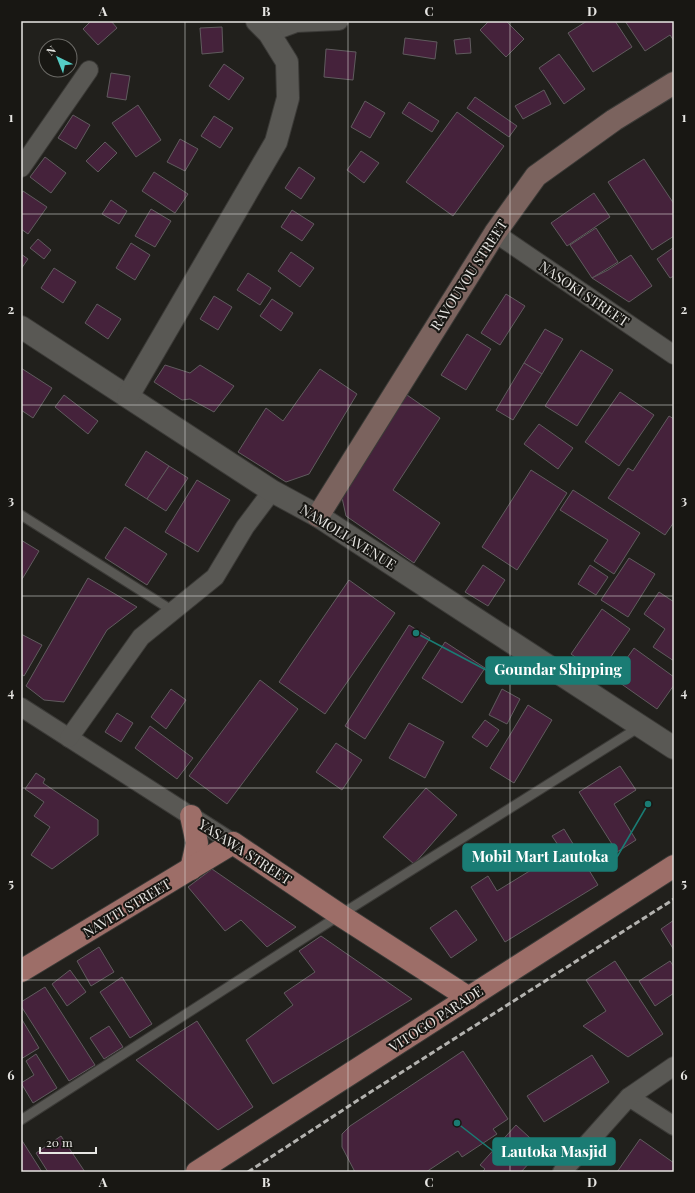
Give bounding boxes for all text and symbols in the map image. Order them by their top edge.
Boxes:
text: A [98,2,108,19]
text: B [262,2,271,19]
text: C [424,2,434,19]
text: D [587,2,597,19]
north arrow [38,38,78,78]
text: N [43,42,59,59]
text: 1 [9,108,14,125]
text: 1 [682,108,687,125]
street label: RAVOUVOU STREET [426,215,512,334]
street label: NASOKI STREET [535,256,633,331]
text: 2 [8,300,15,317]
text: 2 [681,300,688,317]
text: 3 [8,491,14,508]
text: 3 [681,491,687,508]
street label: NAMOLI AVENUE [297,499,400,574]
callout: Goundar Shipping [486,657,630,684]
text: Goundar Shipping [494,659,622,679]
text: 4 [8,683,15,700]
text: 4 [681,683,688,700]
street label: YASAWA STREET [194,814,296,889]
callout: Mobil Mart Lautoka [463,844,617,871]
text: Mobil Mart Lautoka [471,846,609,866]
text: 5 [8,874,14,891]
street label: NAVITI STREET [79,874,175,941]
text: 5 [681,874,687,891]
street label: VITOGO PARADE [384,981,486,1057]
text: 6 [7,1066,15,1083]
text: 6 [680,1066,688,1083]
scale bar [40,1129,96,1155]
text: 20 m [46,1134,73,1150]
callout: Lautoka Masjid [493,1138,615,1165]
text: Lautoka Masjid [501,1141,607,1161]
text: A [98,1173,108,1190]
text: B [262,1173,271,1190]
text: C [424,1173,434,1190]
text: D [587,1173,597,1190]

